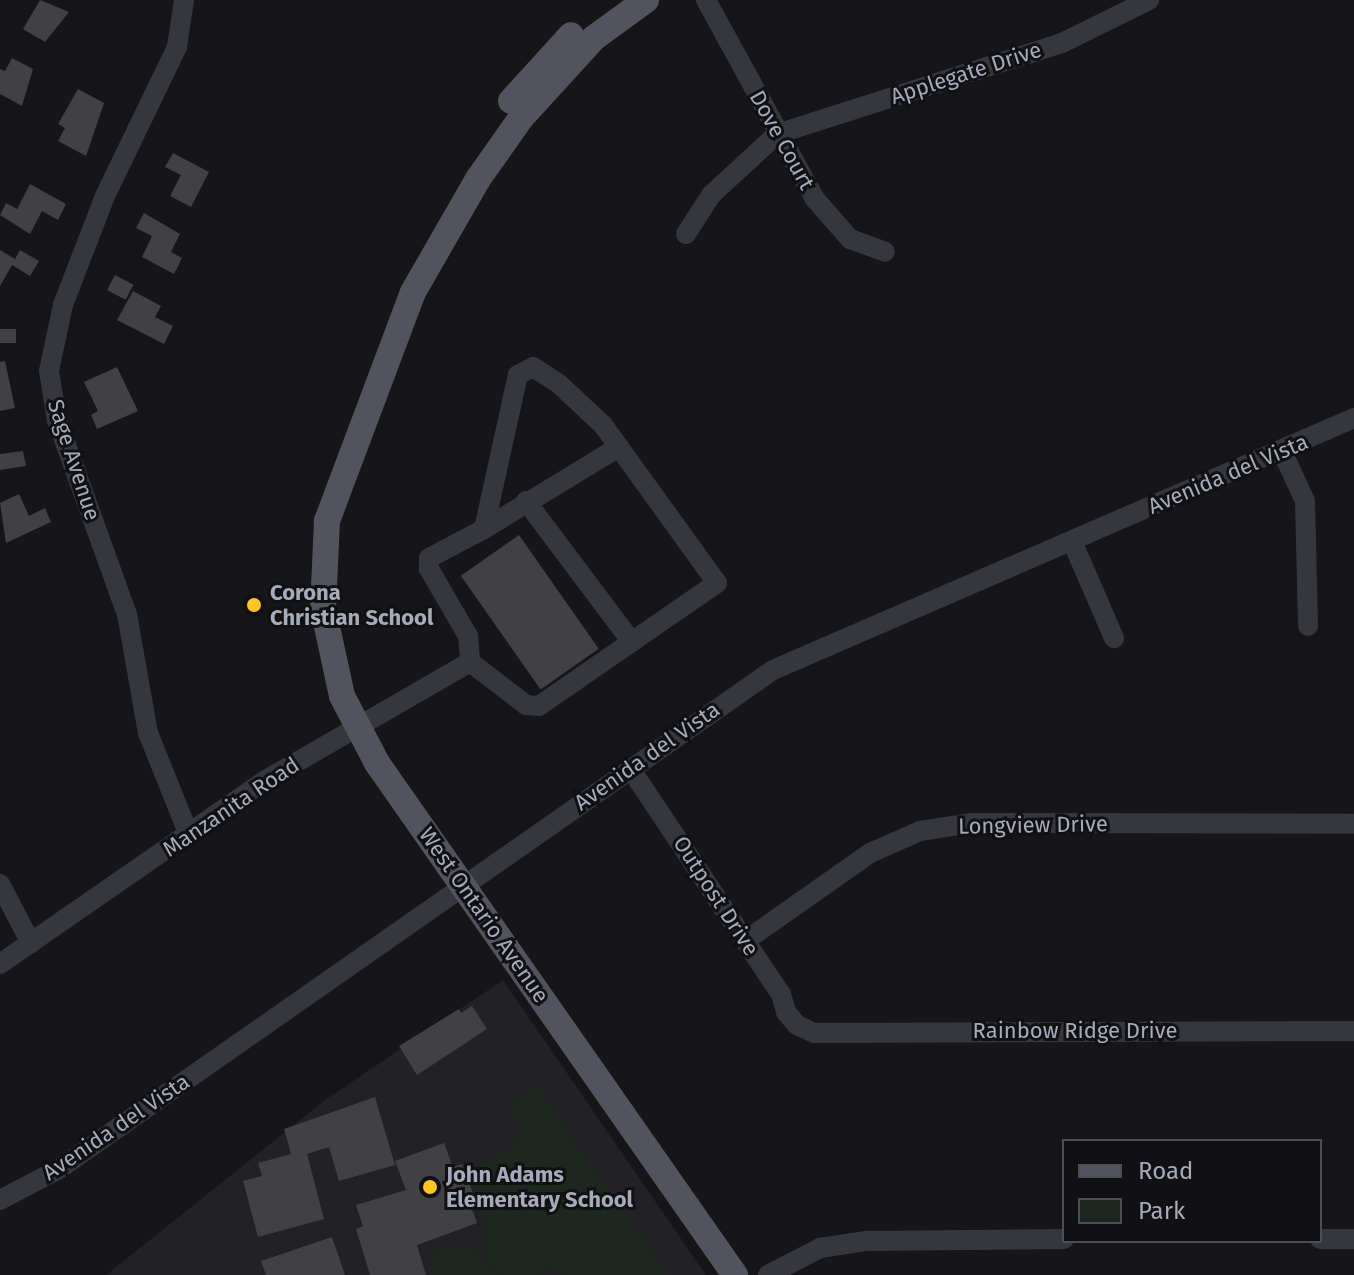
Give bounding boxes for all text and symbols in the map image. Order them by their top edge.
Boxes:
street label: Applegate Drive [887,36,1045,110]
street label: Dove Court [744,86,820,194]
street label: Sage Avenue [42,396,106,524]
street label: Avenida del Vista [1144,428,1312,520]
place label: Corona Christian School [270,579,433,630]
marker: Corona Christian School [245,596,263,614]
street label: Avenida del Vista [569,696,725,816]
street label: Manzanita Road [158,752,304,862]
street label: Longview Drive [958,810,1108,840]
street label: West Ontario Avenue [413,822,555,1008]
street label: Outpost Drive [667,831,765,961]
street label: Rainbow Ridge Drive [973,1018,1177,1044]
street label: Avenida del Vista [38,1068,194,1186]
legend [1062,1139,1322,1243]
text: Road [1138,1157,1193,1185]
place label: John Adams Elementary School [446,1161,633,1212]
marker: John Adams Elementary School [421,1178,439,1196]
text: Park [1138,1197,1185,1225]

